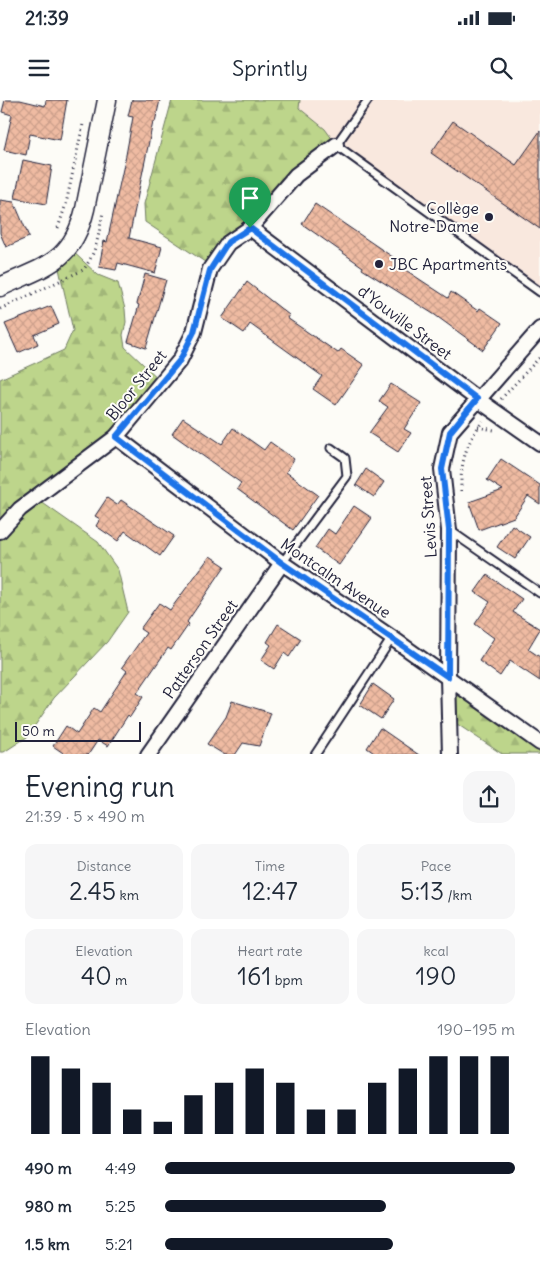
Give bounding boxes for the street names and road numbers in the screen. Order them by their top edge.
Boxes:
street label: d'Youville Street [354,280,456,364]
street label: Bloor Street [101,345,171,424]
street label: Levis Street [415,475,441,559]
street label: Montcalm Avenue [277,534,395,622]
street label: Patterson Street [158,595,242,702]

